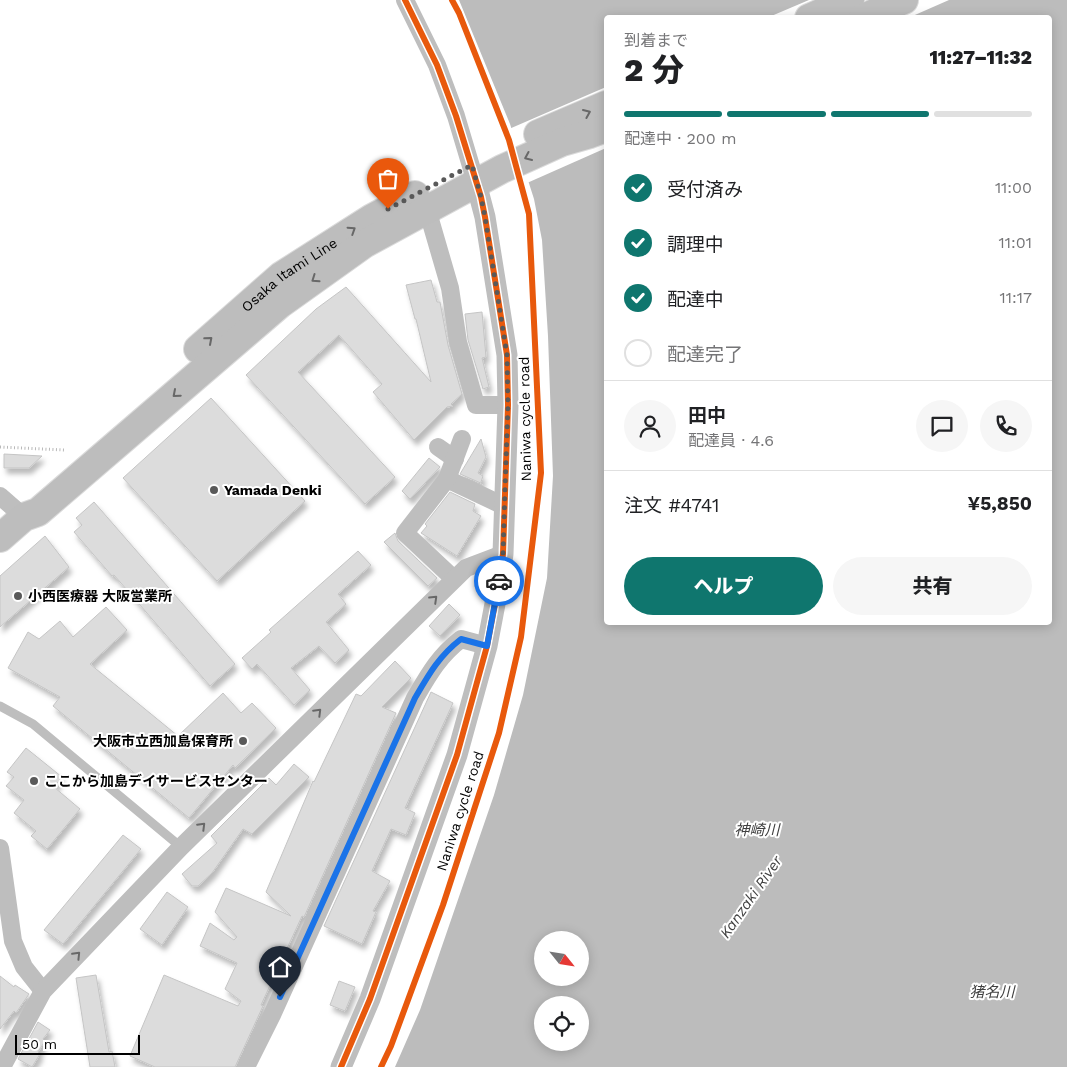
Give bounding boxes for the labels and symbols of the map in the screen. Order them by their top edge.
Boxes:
one-way arrow [582,108,591,119]
one-way arrow [524,151,533,162]
pin [367,158,409,209]
one-way arrow [347,227,356,237]
street label: Osaka Itami Line [238,234,340,315]
one-way arrow [311,273,321,282]
one-way arrow [204,336,213,345]
street label: Naniwa cycle road [516,356,534,482]
one-way arrow [172,388,181,397]
place label: Yamada Denki [224,482,321,498]
marker: Yamada Denki [208,484,220,496]
courier [474,556,524,606]
place label: 小西医療器 大阪営業所 [28,588,172,604]
marker: 小西医療器 大阪営業所 [12,590,24,602]
one-way arrow [429,595,438,604]
one-way arrow [312,709,321,718]
place label: 大阪市立西加島保育所 [93,733,233,749]
marker: 大阪市立西加島保育所 [237,735,249,747]
street label: Naniwa cycle road [433,749,487,873]
place label: ここから加島デイサービスセンター [44,773,268,789]
marker: ここから加島デイサービスセンター [28,775,40,787]
water label: 神崎川 [734,821,781,839]
one-way arrow [197,823,206,832]
water label: Kanzaki River [716,851,787,942]
north arrow [534,931,589,986]
pin [259,946,301,997]
one-way arrow [71,952,80,961]
water label: 猪名川 [969,983,1016,1001]
scale bar [15,1032,140,1055]

